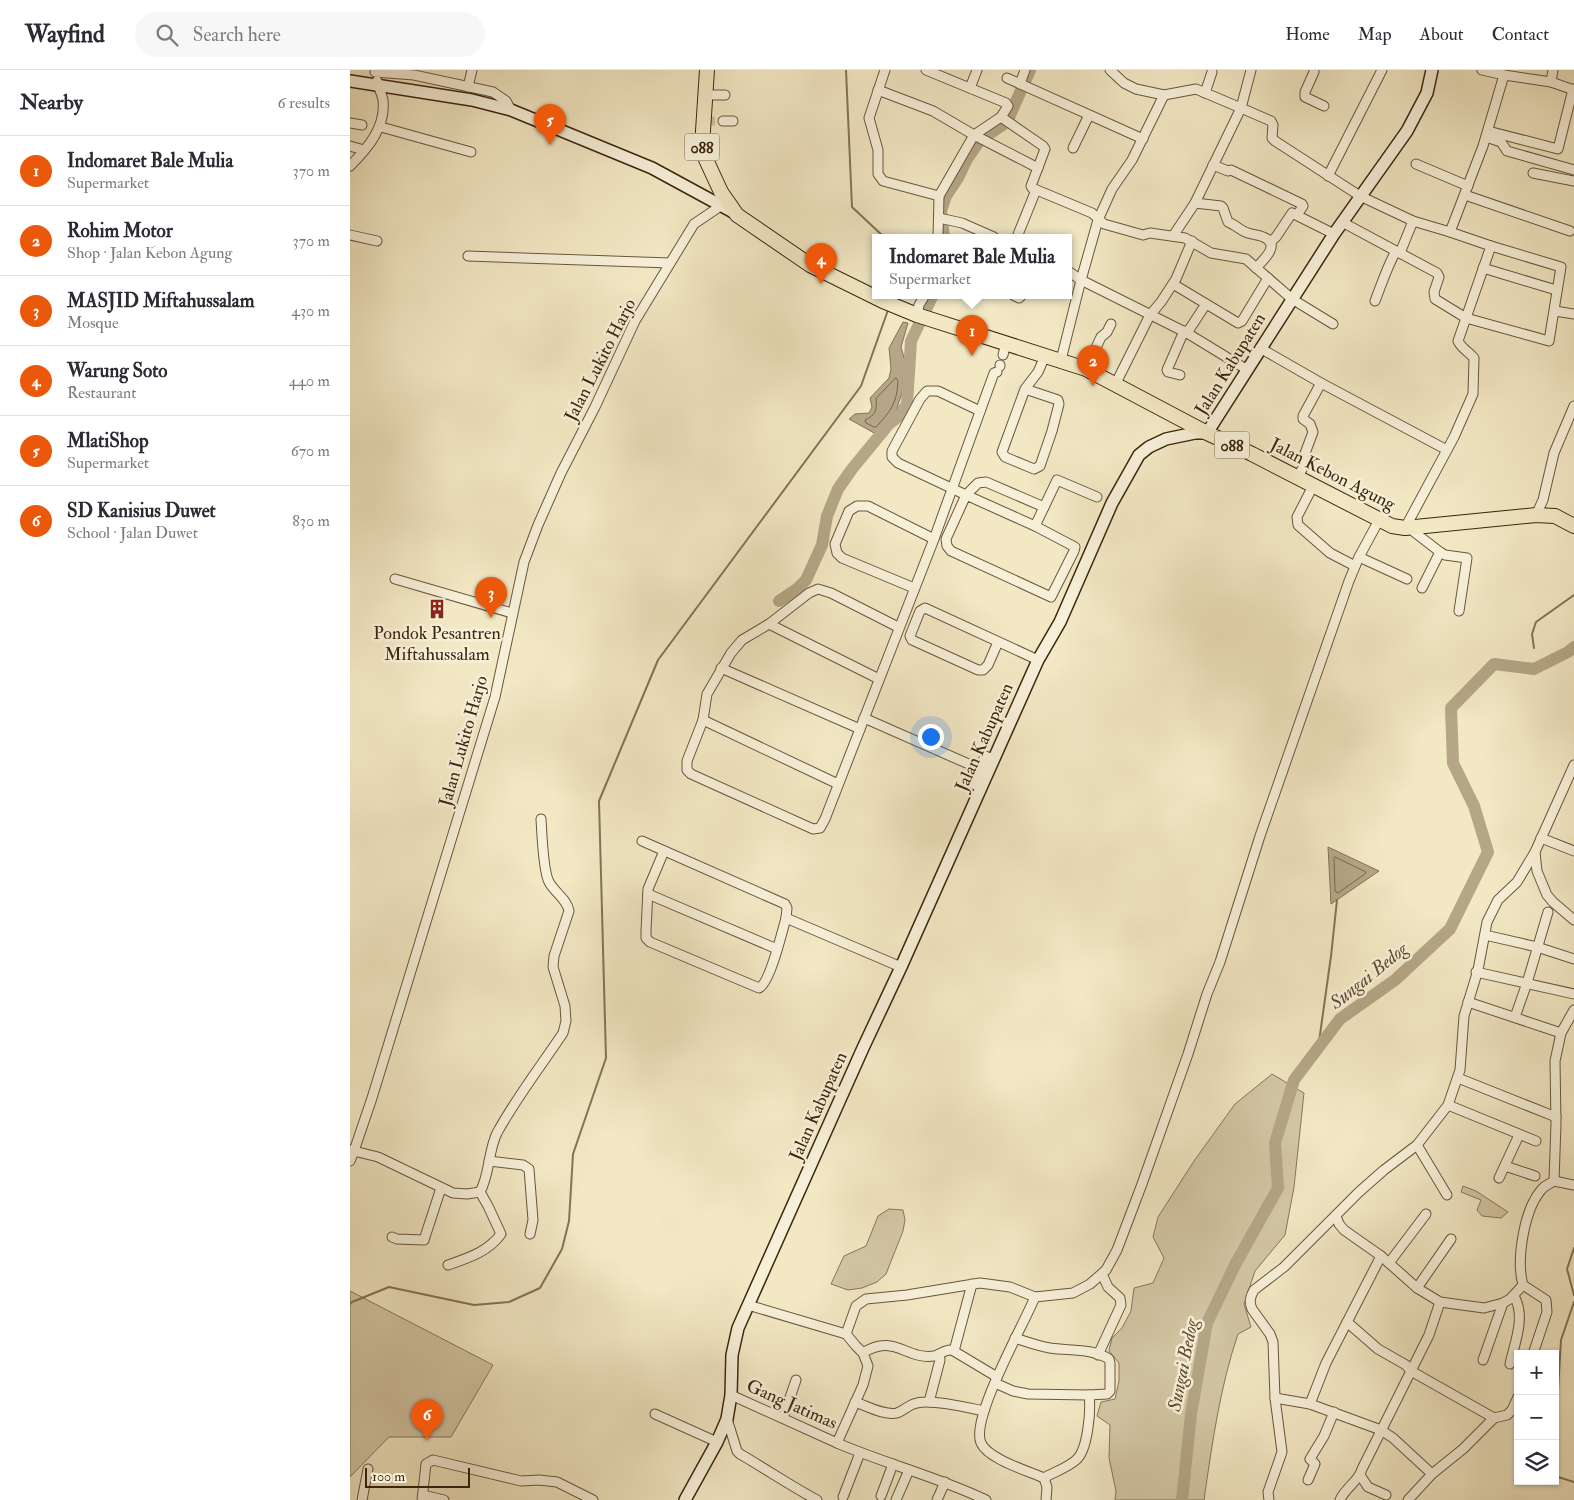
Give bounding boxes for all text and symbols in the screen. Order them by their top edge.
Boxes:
search box [135,12,485,57]
text: Wayfind [25,19,105,50]
icon: search [153,21,181,49]
text: Search here [193,23,281,47]
text: Home [1285,23,1330,46]
text: Map [1358,23,1392,46]
text: About [1420,23,1464,46]
text: Contact [1492,23,1549,46]
text: Nearby [20,89,83,116]
text: 6 results [278,93,330,113]
pin: 5 [534,104,566,145]
road number: 088 [684,134,720,160]
text: Indomaret Bale Mulia [67,149,233,173]
text: 1 [33,161,39,181]
text: 370 m [293,161,330,181]
text: Supermarket [67,173,149,193]
text: Rohim Motor [67,219,173,243]
text: 2 [32,231,40,251]
text: 370 m [293,231,330,251]
popup [872,234,1072,299]
text: Shop · Jalan Kebon Agung [67,243,232,263]
pin: 4 [805,243,837,284]
text: Indomaret Bale Mulia [889,245,1055,269]
text: Supermarket [889,269,971,289]
text: MASJID Miftahussalam [67,289,254,313]
street label: Jalan Lukito Harjo [559,295,641,426]
text: 3 [33,301,39,321]
text: 430 m [291,301,330,321]
street label: Jalan Kabupaten [1189,309,1271,421]
text: Mosque [67,313,119,333]
pin: 1 [956,315,988,356]
pin: 2 [1077,345,1109,386]
text: Warung Soto [67,359,168,383]
text: 4 [32,371,40,391]
text: 440 m [289,371,330,391]
text: Restaurant [67,383,136,403]
text: MlatiShop [67,429,149,453]
road number: 088 [1214,432,1250,458]
street label: Jalan Kebon Agung [1265,432,1400,516]
text: 5 [32,441,40,461]
text: 670 m [291,441,330,461]
text: Supermarket [67,453,149,473]
text: SD Kanisius Duwet [67,499,216,523]
text: 6 [32,511,40,531]
text: 830 m [292,511,330,531]
text: School · Jalan Duwet [67,523,198,543]
pin: 3 [475,577,507,618]
building icon: Pondok Pesantren Miftahussalam [426,598,448,620]
place label: Pondok Pesantren Miftahussalam [373,622,501,666]
street label: Jalan Lukito Harjo [434,673,493,810]
street label: Jalan Kabupaten [950,679,1019,796]
your location [918,724,944,750]
water label: Sungai Bedog [1324,936,1413,1015]
street label: Jalan Kabupaten [784,1048,853,1165]
water label: Sungai Bedog [1162,1316,1204,1414]
map controls [1514,1350,1559,1485]
button: + [1514,1350,1559,1395]
street label: Gang Jatimas [743,1374,841,1435]
button: − [1514,1395,1559,1440]
pin: 6 [411,1399,443,1440]
button: layers [1514,1440,1559,1485]
scale bar [365,1465,470,1488]
text: 100 m [372,1468,405,1485]

